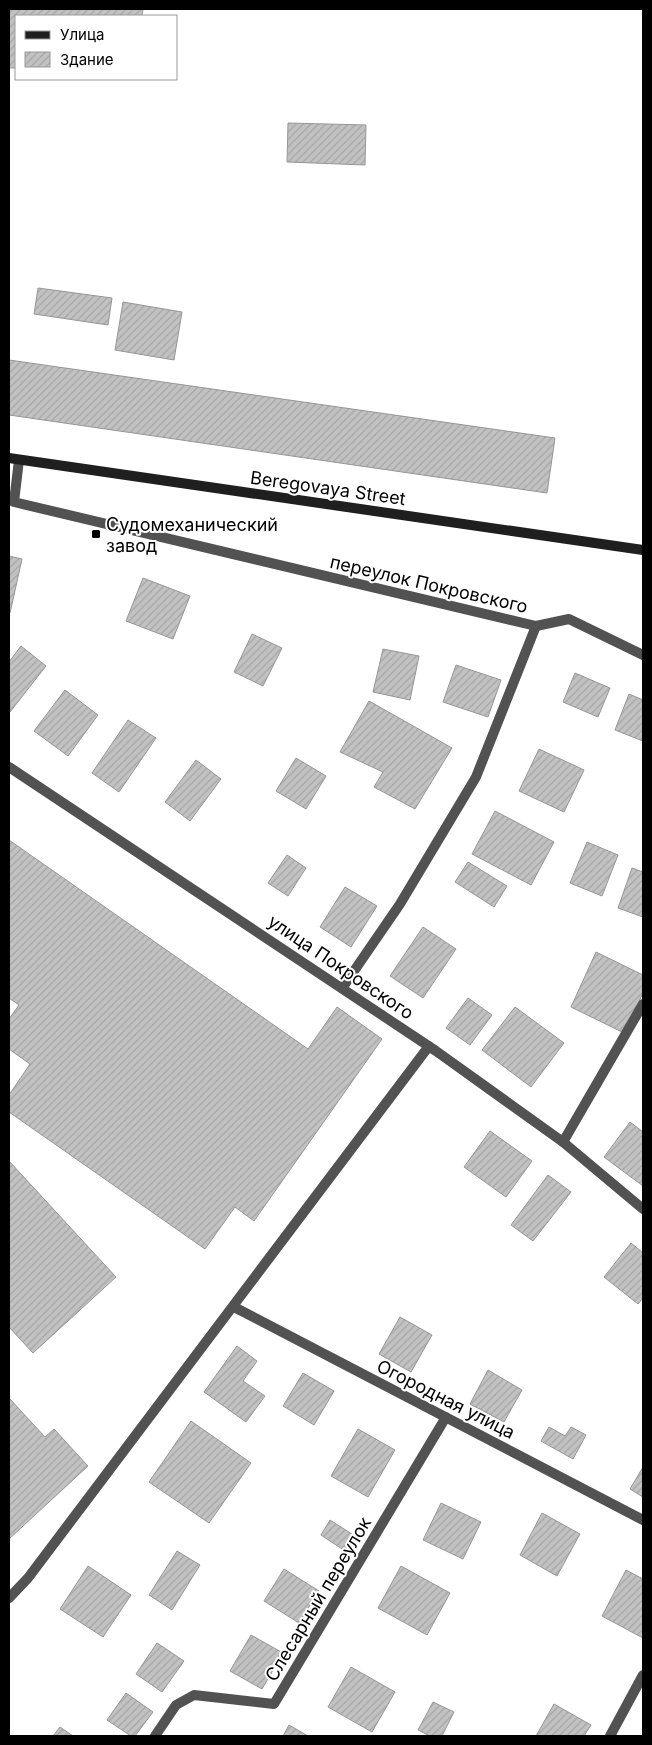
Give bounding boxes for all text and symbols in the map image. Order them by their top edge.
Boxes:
legend [15,15,178,80]
text: Улица [60,25,104,44]
text: Здание [60,50,114,69]
street label: Beregovaya Street [249,467,407,509]
place label: Судомеханический завод [106,514,278,556]
marker: Судомеханический завод [90,528,102,540]
street label: переулок Покровского [328,551,530,617]
street label: улица Покровского [264,911,418,1023]
street label: Огородная улица [373,1355,519,1443]
street label: Слесарный переулок [261,1513,375,1685]

